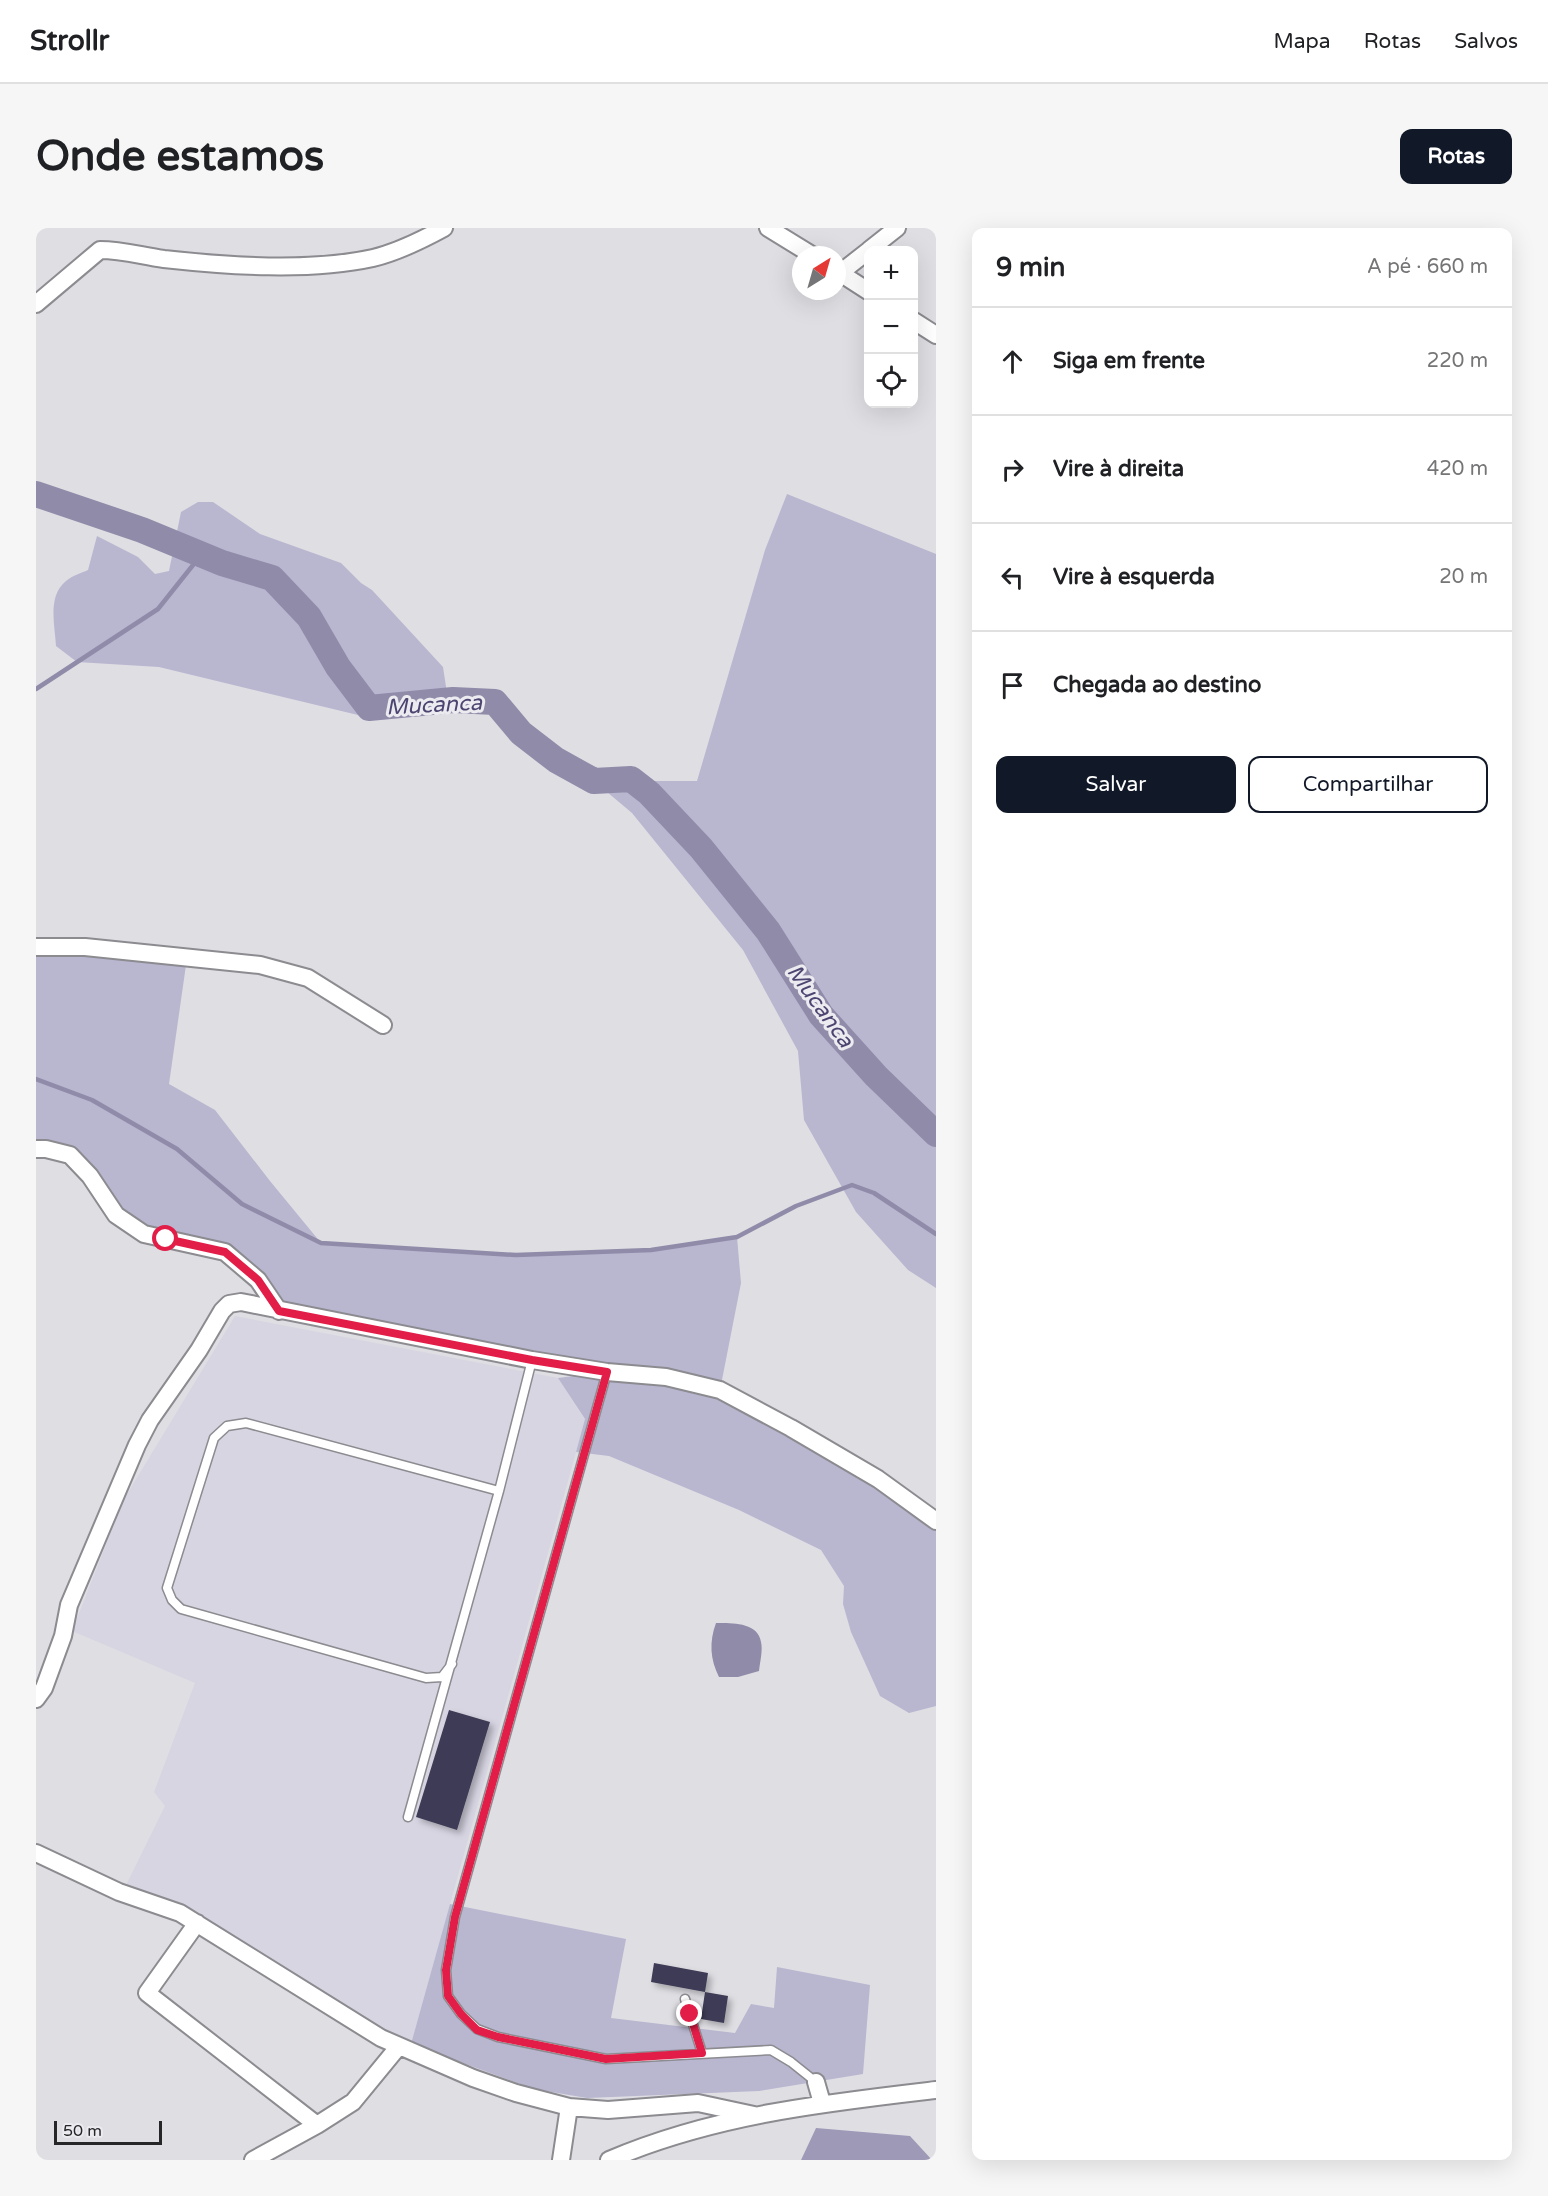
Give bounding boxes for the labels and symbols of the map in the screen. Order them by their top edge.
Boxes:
north arrow [792,246,846,300]
water label: Mucanca [385,689,483,720]
water label: Mucanca [781,960,859,1053]
route start [152,1225,178,1251]
route end [676,2000,702,2026]
scale bar [54,2118,162,2146]

